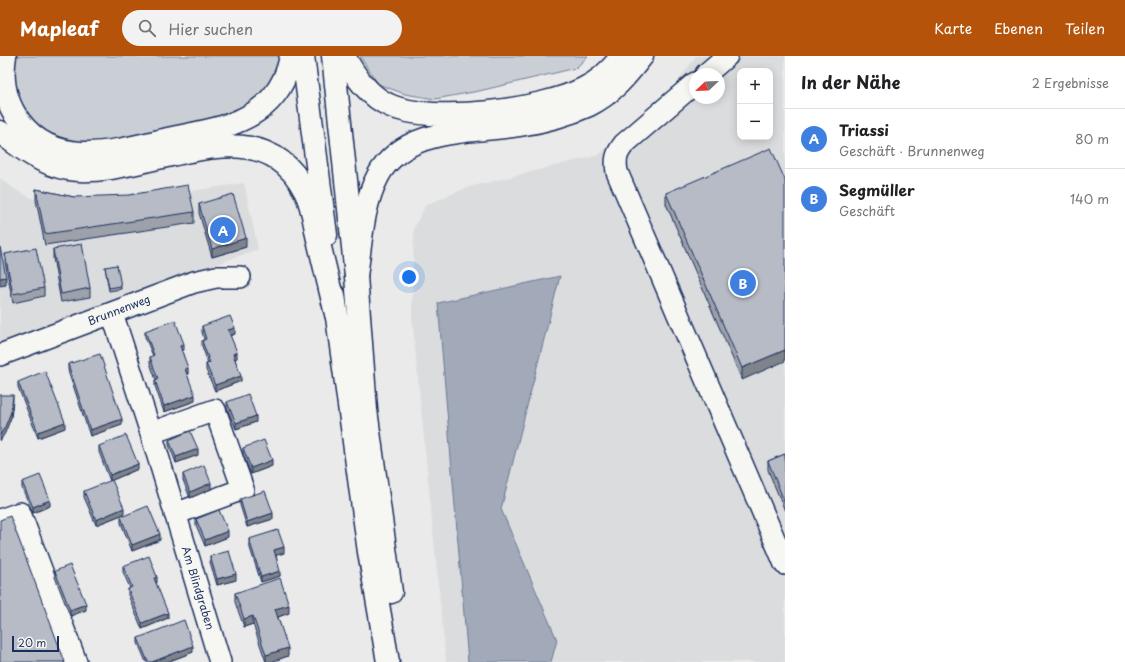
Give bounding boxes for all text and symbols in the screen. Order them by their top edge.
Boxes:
search box [122,10,402,46]
text: Mapleaf [20,14,98,42]
icon: search [136,17,158,39]
text: Hier suchen [168,17,253,40]
text: Karte [934,18,972,39]
text: Ebenen [994,18,1043,39]
text: Teilen [1065,18,1105,39]
north arrow [689,68,725,104]
map controls [737,68,773,140]
button: + [737,68,773,104]
text: In der Nähe [801,69,900,95]
text: 2 Ergebnisse [1032,73,1109,92]
button: − [737,104,773,140]
text: Triassi [839,118,889,141]
text: A [809,129,819,148]
text: 80 m [1075,129,1109,148]
text: Geschäft · Brunnenweg [839,141,985,160]
text: Segmüller [839,178,915,201]
text: B [810,189,818,208]
text: 140 m [1070,189,1109,208]
text: Geschäft [839,201,895,220]
pin: A [210,215,236,245]
your location [399,267,419,287]
pin: B [730,268,756,298]
street label: Brunnenweg [85,290,153,329]
street label: Am Blindgraben [178,544,219,632]
scale bar [12,634,59,653]
text: 20 m [18,634,46,651]

